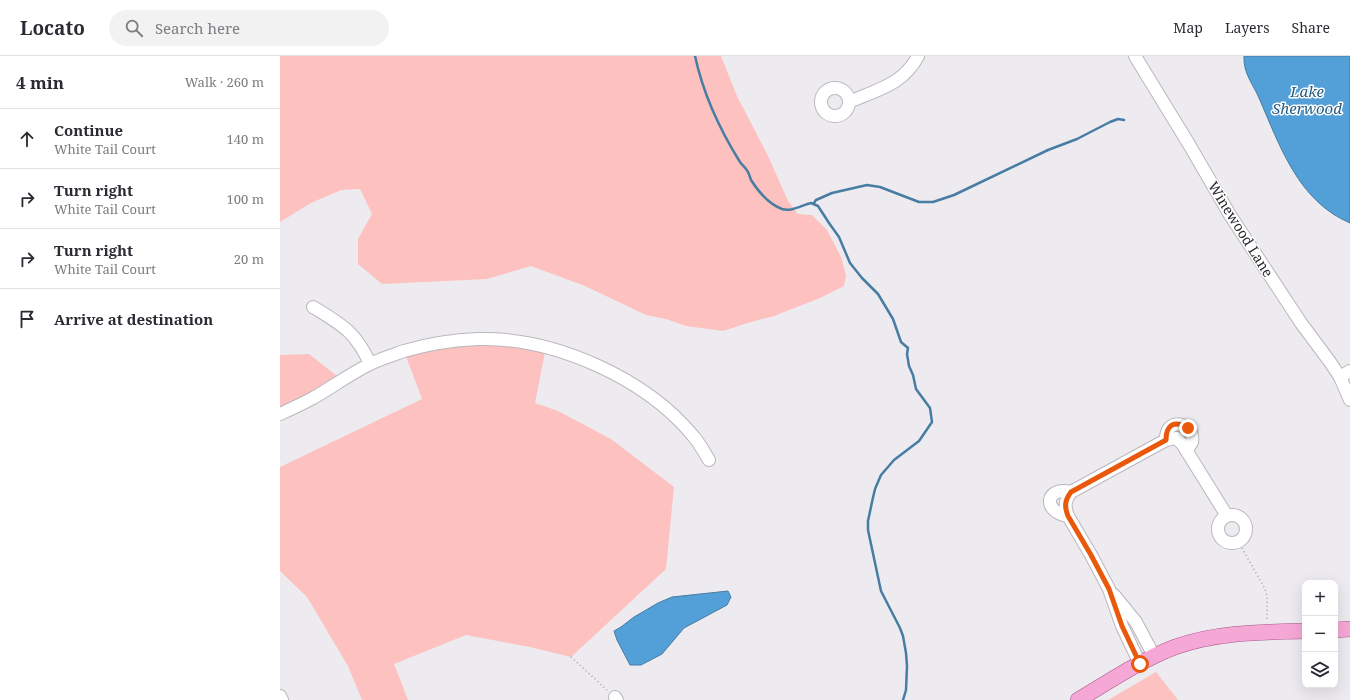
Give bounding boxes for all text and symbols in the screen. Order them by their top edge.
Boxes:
search box [109,10,389,46]
text: Locato [20,15,85,41]
icon: search [123,17,145,39]
text: Search here [155,18,240,38]
text: Map [1173,18,1203,37]
text: Layers [1225,18,1270,37]
text: Share [1292,18,1330,37]
text: 4 min [16,71,64,94]
text: Walk · 260 m [185,73,264,91]
water label: Lake Sherwood [1272,81,1342,118]
text: Continue [54,120,123,140]
icon: ahead [16,128,38,150]
text: 140 m [227,130,264,148]
text: White Tail Court [54,140,156,158]
street label: Winewood Lane [1204,178,1278,280]
text: Turn right [54,180,133,200]
icon: right [16,188,38,210]
text: 100 m [227,190,264,208]
text: White Tail Court [54,200,156,218]
text: Turn right [54,240,133,260]
icon: right [16,248,38,270]
text: 20 m [234,250,264,268]
text: White Tail Court [54,260,156,278]
icon: arrive [16,308,38,330]
text: Arrive at destination [54,309,213,329]
route end [1179,419,1197,437]
map controls [1302,580,1338,688]
button: + [1302,580,1338,616]
button: − [1302,616,1338,652]
button: layers [1302,652,1338,688]
route start [1131,655,1149,673]

